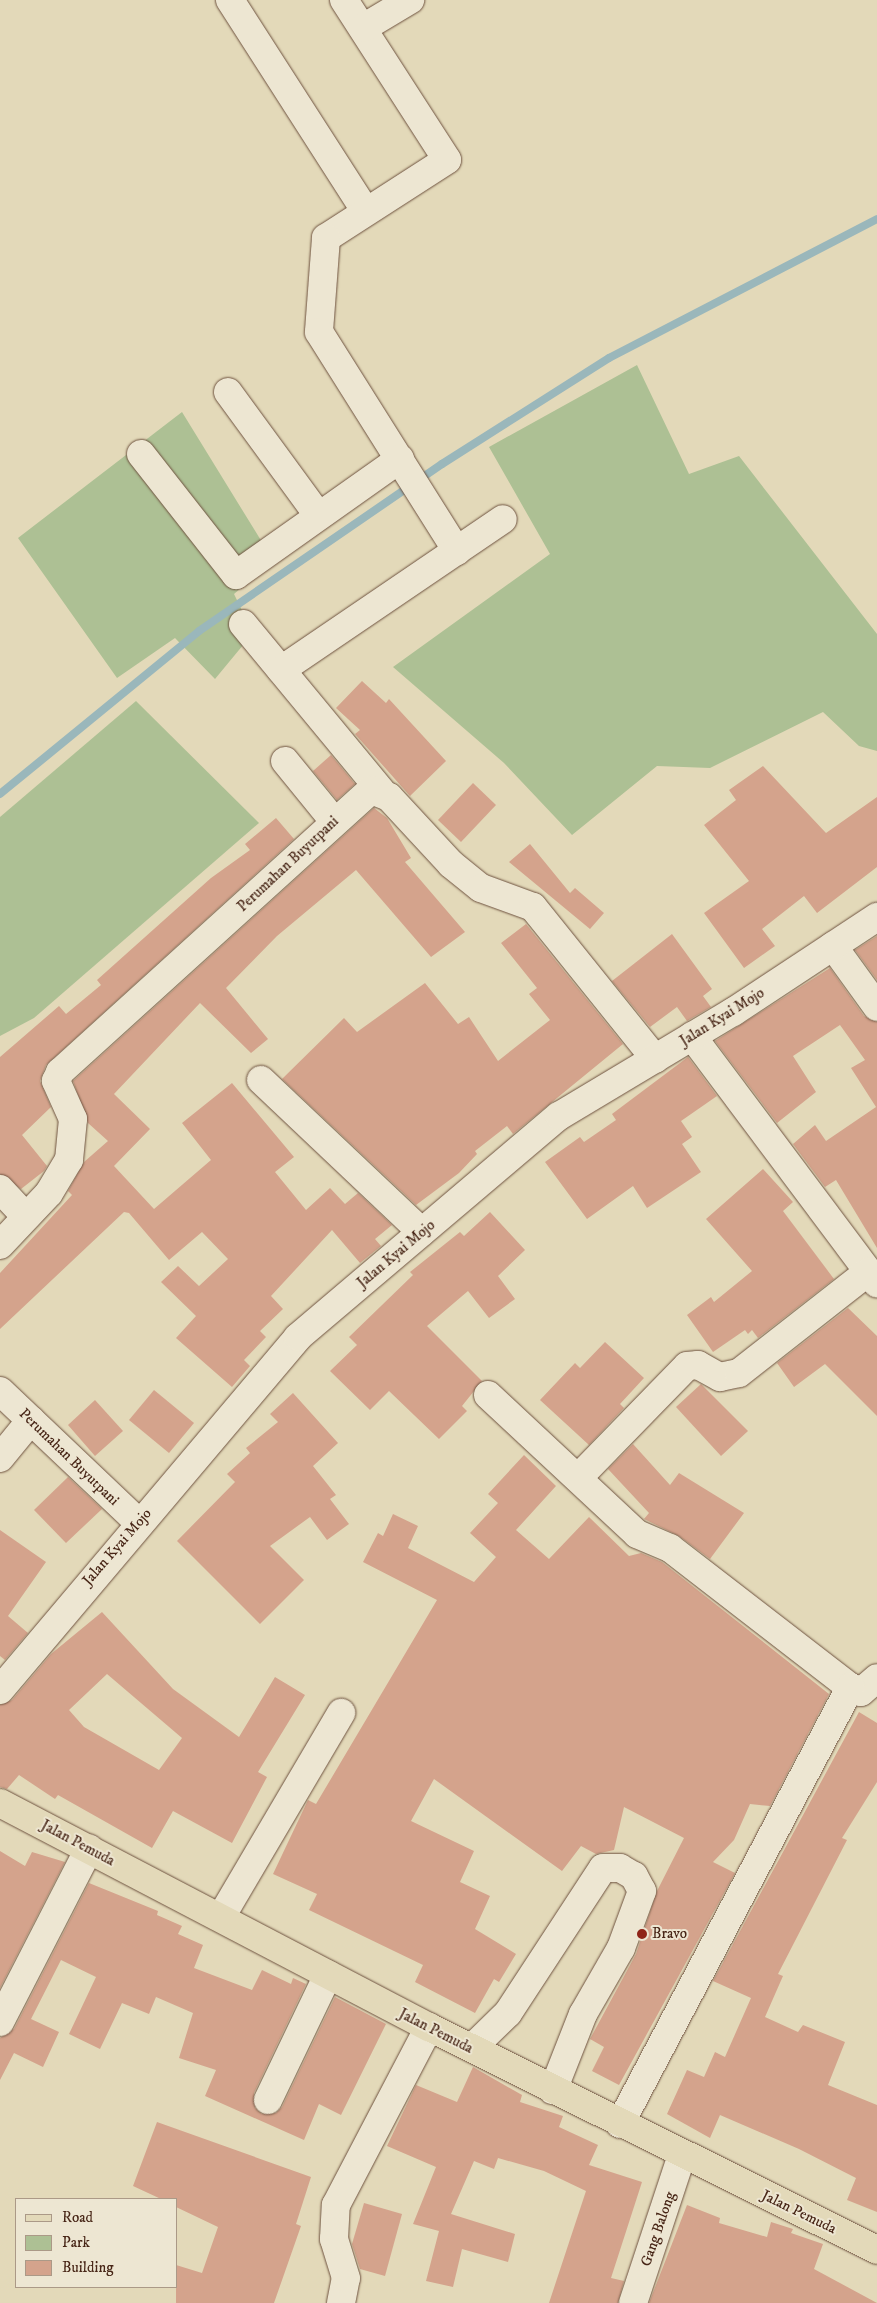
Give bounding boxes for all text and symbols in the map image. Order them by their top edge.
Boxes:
street label: Perumahan Buyutpani [234,812,342,916]
street label: Jalan Kyai Mojo [676,984,768,1050]
street label: Jalan Kyai Mojo [353,1216,439,1292]
street label: Perumahan Buyutpani [15,1405,123,1509]
street label: Jalan Kyai Mojo [79,1505,155,1589]
street label: Jalan Pemuda [38,1816,118,1870]
place label: Bravo [652,1925,687,1943]
marker: Bravo [636,1928,648,1940]
street label: Jalan Pemuda [396,2005,476,2057]
street label: Jalan Pemuda [759,2186,839,2238]
street label: Gang Balong [637,2189,679,2269]
legend [15,2198,178,2288]
text: Road [62,2208,93,2227]
text: Park [62,2233,90,2252]
text: Building [62,2258,114,2277]

